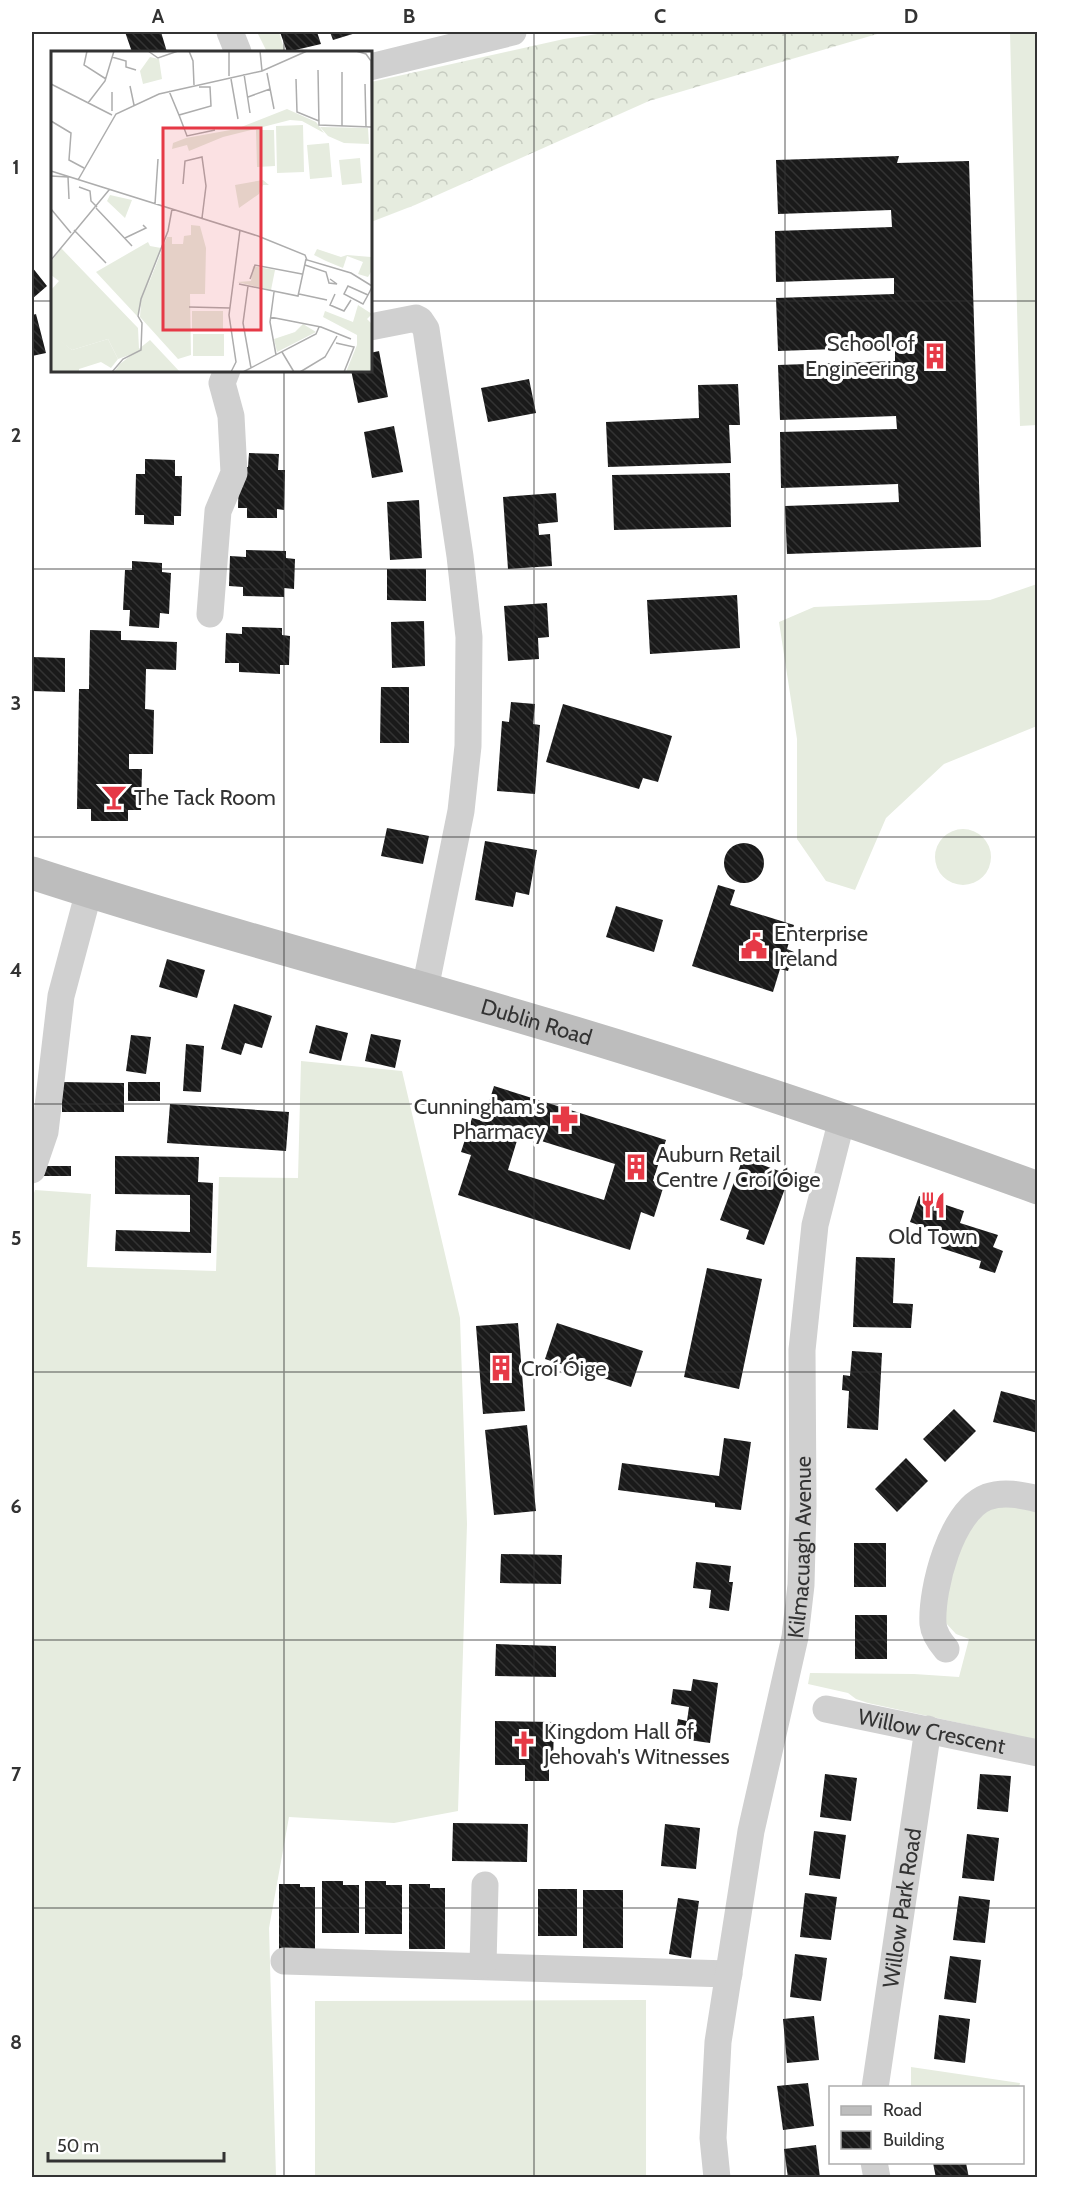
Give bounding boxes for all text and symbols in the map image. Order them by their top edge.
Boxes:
text: A [152,4,165,28]
text: B [403,4,415,28]
text: C [654,4,666,28]
text: D [904,4,918,28]
inset map [51,51,372,372]
text: 1 [12,155,20,179]
place label: School of Engineering [805,330,916,382]
building icon: School of Engineering [920,341,950,371]
text: 2 [11,423,21,447]
text: 3 [11,691,21,715]
bar icon: The Tack Room [99,782,129,812]
place label: The Tack Room [134,784,276,811]
place label: Enterprise Ireland [774,920,868,972]
public building icon: Enterprise Ireland [739,931,769,961]
text: 4 [10,958,22,982]
street label: Dublin Road [478,993,595,1051]
place label: Cunningham's Pharmacy [414,1093,545,1145]
pharmacy icon: Cunningham's Pharmacy [550,1104,580,1134]
place label: Auburn Retail Centre / Croí Óige [656,1141,820,1193]
building icon: Auburn Retail Centre / Croí Óige [621,1152,651,1182]
restaurant icon: Old Town [918,1190,948,1220]
place label: Old Town [888,1223,978,1250]
text: 5 [11,1226,21,1250]
building icon: Croí Óige [486,1353,516,1383]
place label: Croí Óige [521,1355,606,1382]
street label: Kilmacuagh Avenue [782,1456,817,1640]
text: 6 [10,1494,22,1518]
street label: Willow Crescent [856,1703,1008,1760]
place label: Kingdom Hall of Jehovah's Witnesses [543,1718,730,1770]
church icon: Kingdom Hall of Jehovah's Witnesses [509,1729,539,1759]
text: 7 [11,1762,22,1786]
street label: Willow Park Road [877,1826,927,1990]
text: 8 [10,2030,22,2054]
legend [829,2086,1024,2164]
text: Road [883,2099,922,2121]
scale bar [48,2125,224,2163]
text: Building [883,2129,945,2151]
text: 50 m [57,2135,99,2157]

